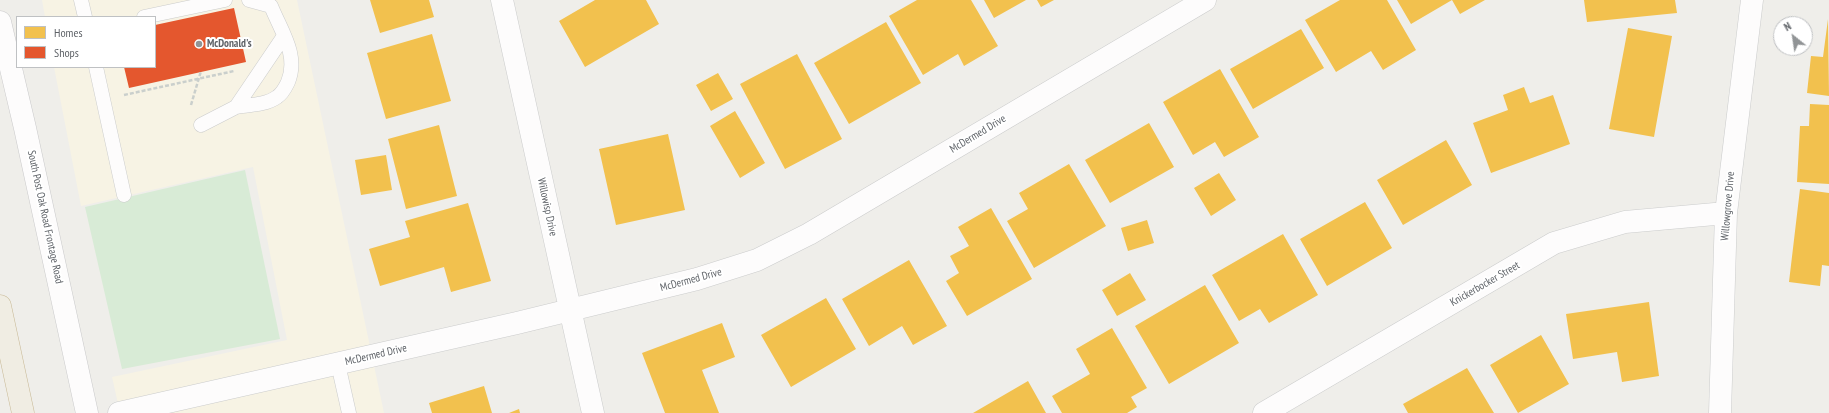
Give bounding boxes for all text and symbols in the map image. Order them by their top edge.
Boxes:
legend [16,16,156,68]
north arrow [1773,16,1813,56]
text: N [1781,19,1794,34]
text: Homes [54,25,82,40]
place label: McDonald's [207,37,252,51]
marker: McDonald's [194,39,204,49]
text: Shops [54,45,79,60]
street label: McDermed Drive [948,112,1008,156]
street label: South Post Oak Road Frontage Road [24,149,66,285]
street label: Willowgrove Drive [1718,171,1738,241]
street label: Willowisp Drive [534,177,560,237]
street label: Knickerbocker Street [1448,259,1522,309]
street label: McDermed Drive [659,265,723,295]
street label: McDermed Drive [344,341,408,369]

